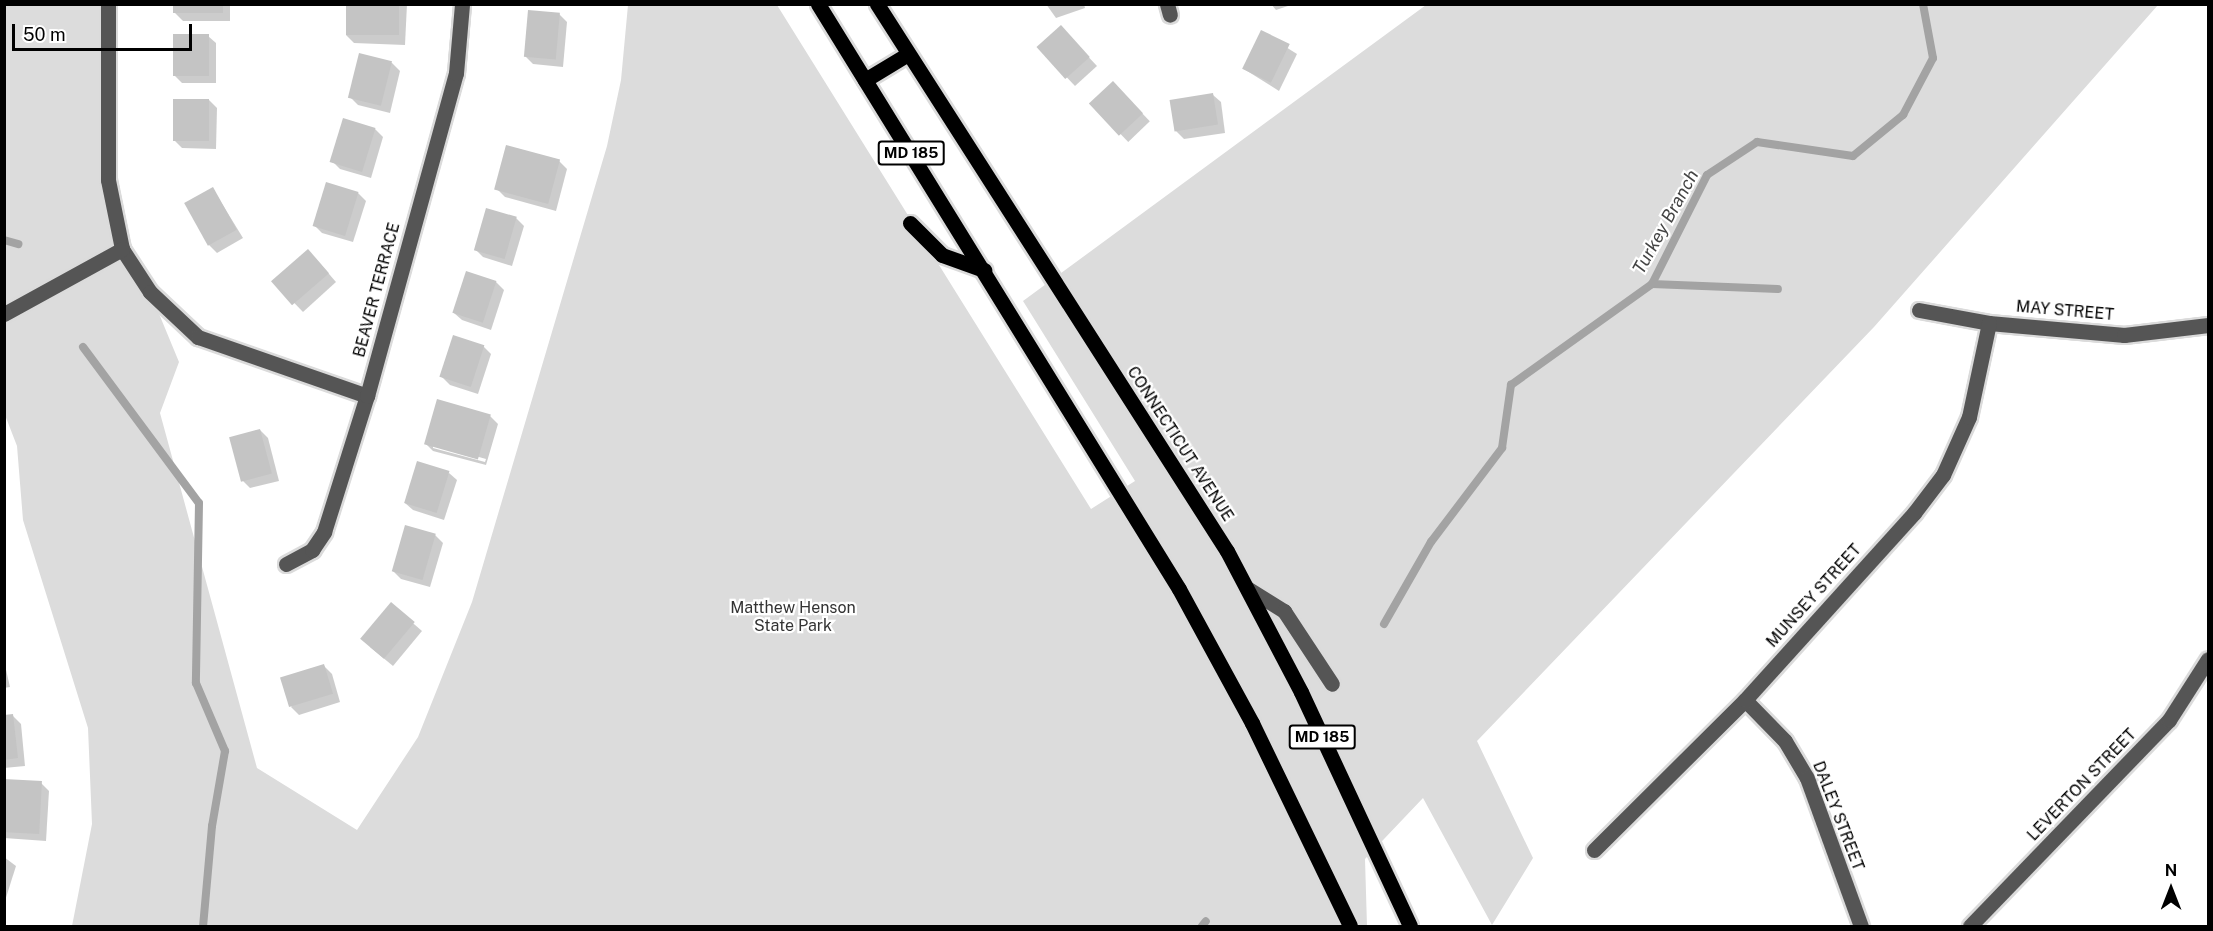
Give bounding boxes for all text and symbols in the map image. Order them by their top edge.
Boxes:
scale bar [15,12,195,50]
text: 50 m [23,24,66,45]
road number: MD 185 [876,141,946,165]
water label: Turkey Branch [1628,166,1704,278]
street label: BEAVER TERRACE [350,221,404,359]
street label: MAY STREET [2015,297,2115,325]
street label: CONNECTICUT AVENUE [1123,363,1237,525]
street label: MUNSEY STREET [1763,540,1865,652]
park label: Matthew Henson State Park [730,598,856,636]
road number: MD 185 [1288,725,1356,749]
street label: LEVERTON STREET [2024,725,2140,845]
street label: DALEY STREET [1808,759,1868,873]
north arrow [2141,859,2201,919]
text: N [2165,861,2177,880]

